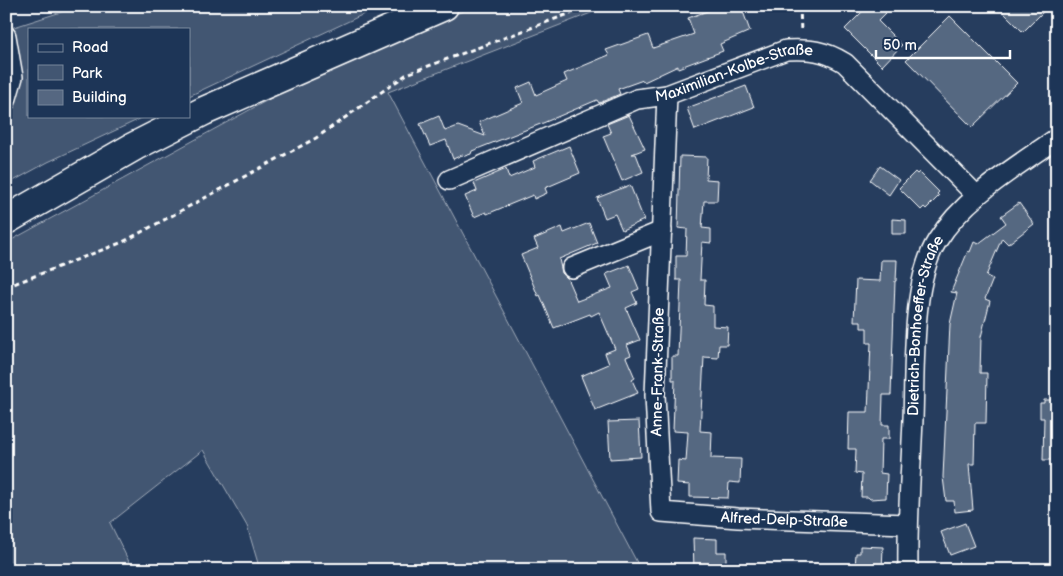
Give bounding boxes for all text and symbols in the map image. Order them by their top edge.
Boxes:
legend [28,28,190,118]
scale bar [876,28,1009,60]
text: 50 m [883,36,917,55]
text: Road [72,38,108,57]
street label: Maximilian-Kolbe-Straße [654,40,814,106]
text: Park [72,64,103,83]
text: Building [72,88,127,107]
street label: Dietrich-Bonhoeffer-Straße [904,232,948,416]
street label: Anne-Frank-Straße [647,307,669,437]
street label: Alfred-Delp-Straße [720,507,848,531]

